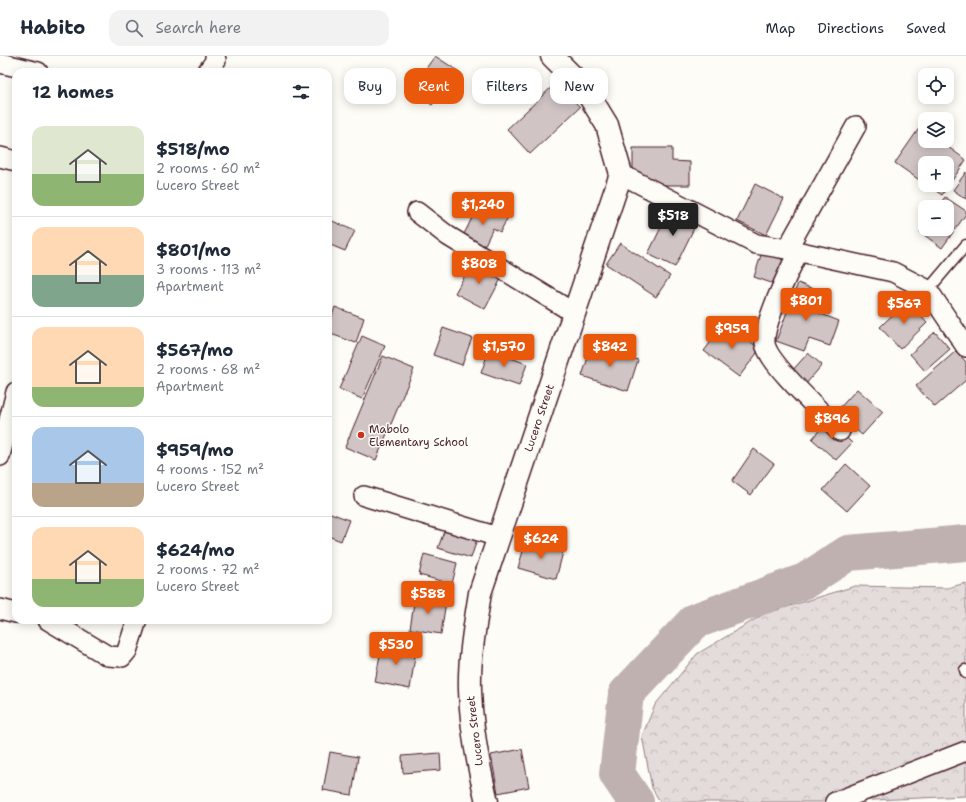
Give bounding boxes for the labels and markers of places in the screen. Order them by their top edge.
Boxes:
pin: $1,240 [450,192,516,226]
pin: $518 [649,203,697,237]
pin: $808 [455,251,503,285]
pin: $801 [782,288,830,322]
pin: $567 [880,291,928,325]
pin: $959 [708,316,756,350]
pin: $1,570 [471,334,537,368]
pin: $842 [586,334,634,368]
pin: $896 [808,406,856,440]
place label: Mabolo Elementary School [369,422,469,450]
marker: Mabolo Elementary School [356,430,366,440]
pin: $624 [517,526,565,560]
pin: $588 [404,581,452,615]
pin: $530 [372,632,420,666]

